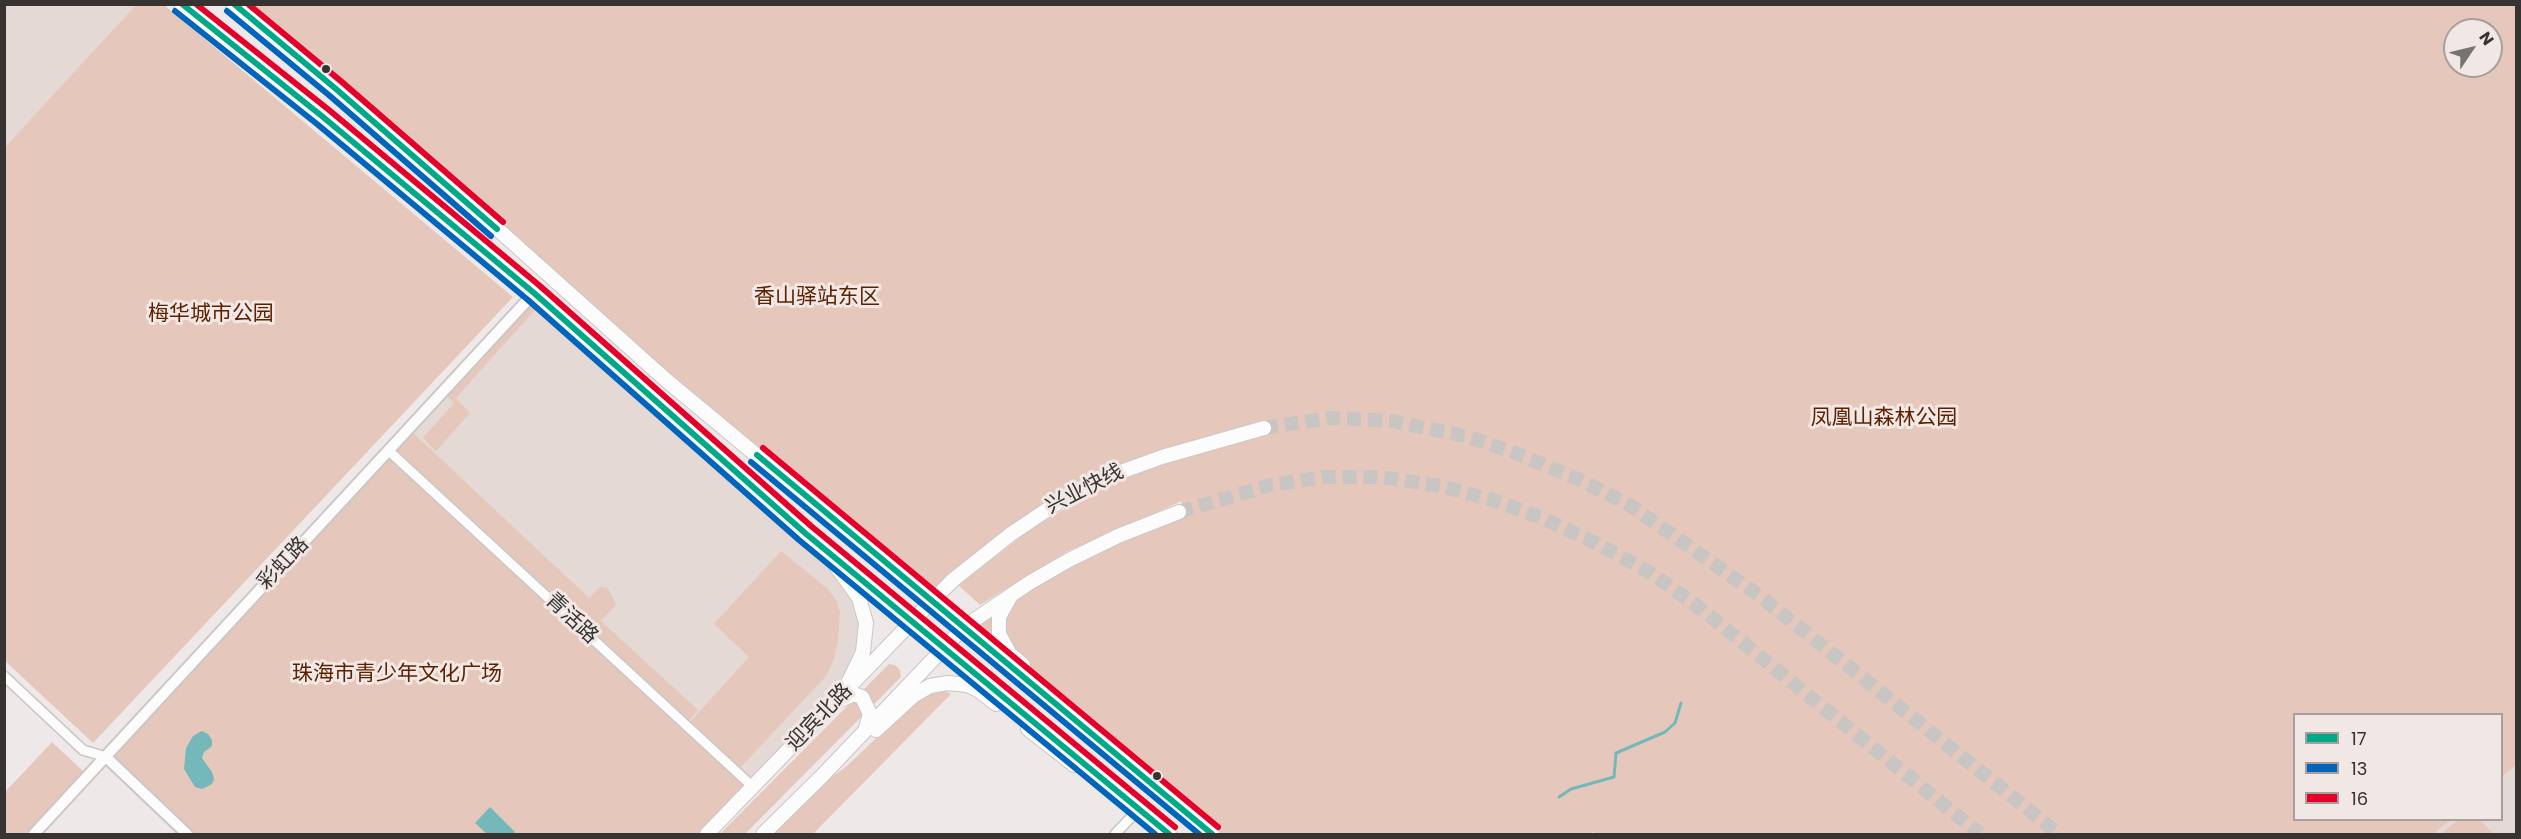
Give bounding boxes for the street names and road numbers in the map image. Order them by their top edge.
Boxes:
street label: 兴业快线 [1042,460,1128,520]
street label: 彩虹路 [253,532,315,596]
street label: 青活路 [539,588,603,650]
street label: 迎宾北路 [782,679,858,757]

